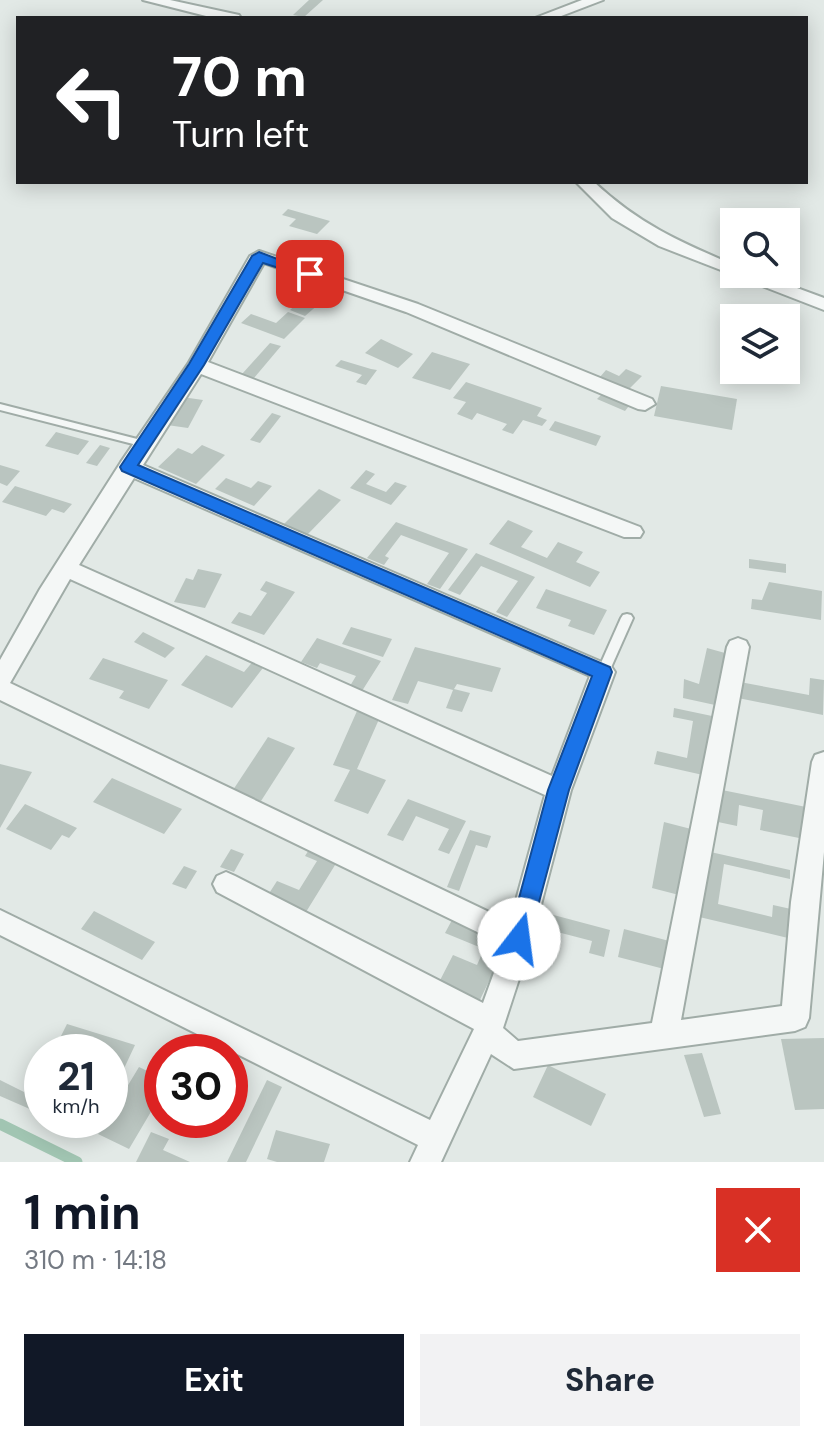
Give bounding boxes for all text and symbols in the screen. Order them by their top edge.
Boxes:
text: 70 m [172,40,307,113]
icon: left [40,48,144,152]
text: Turn left [172,111,309,158]
map controls [720,208,800,384]
button: search [720,208,800,288]
pin [276,240,344,308]
icon: arrive [288,252,332,296]
button: layers [720,304,800,384]
position arrow [477,897,561,981]
speed limit sign: 30 [144,1034,248,1138]
text: 21 [57,1050,95,1102]
text: km/h [52,1093,100,1119]
text: 1 min [24,1181,141,1244]
button: close [716,1188,800,1272]
text: 310 m · 14:18 [24,1243,167,1277]
button: Exit [24,1334,404,1426]
button: Share [420,1334,800,1426]

